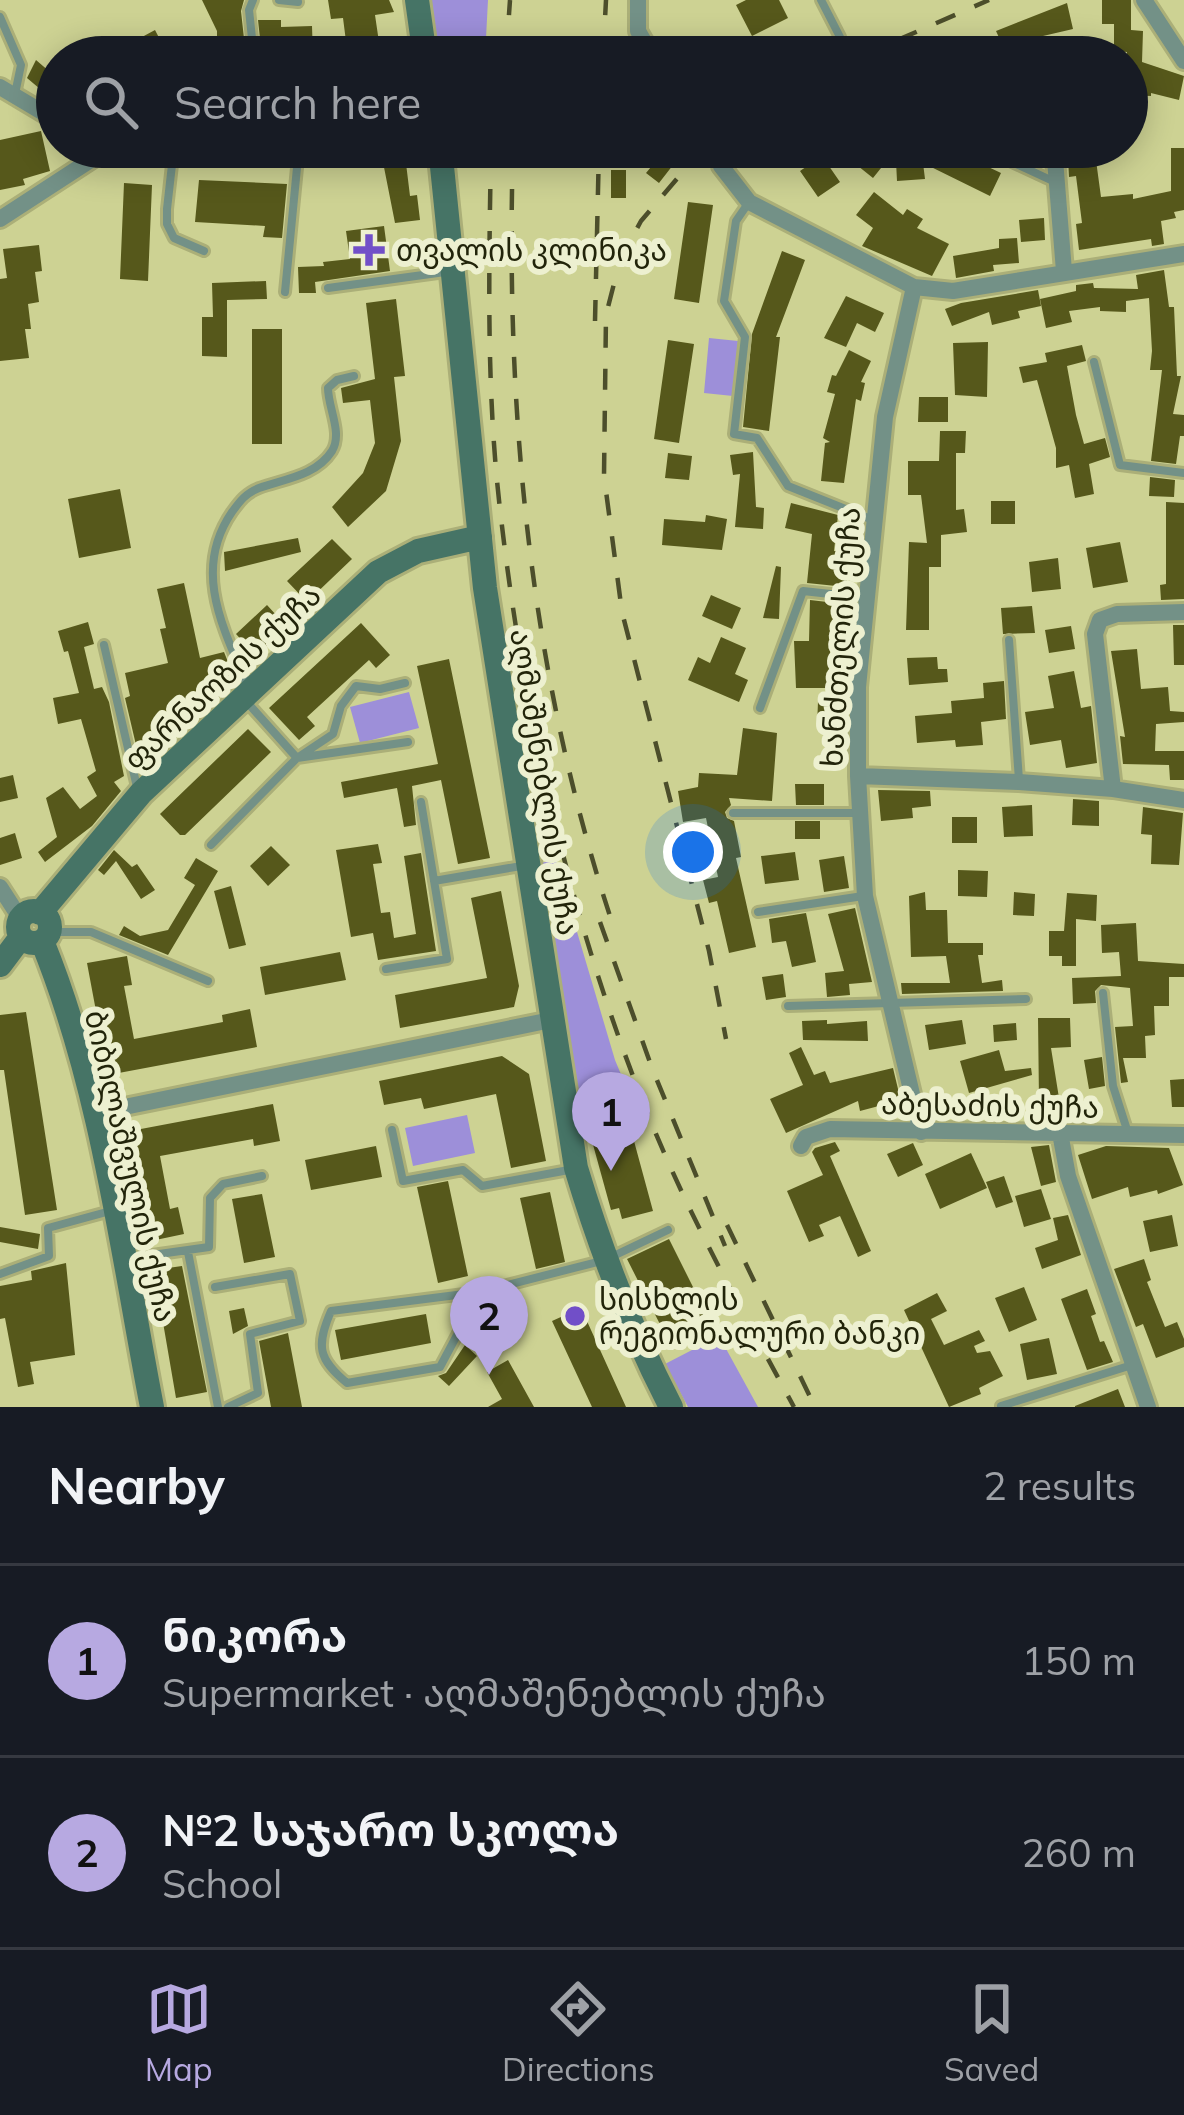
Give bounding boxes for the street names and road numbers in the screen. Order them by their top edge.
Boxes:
street label: ხანძთელის ქუჩა [812,506,868,768]
street label: ფარნაოზის ქუჩა [115,576,329,778]
street label: აღმაშენებლის ქუჩა [502,626,588,938]
street label: ბიბილაშვულის ქუჩა [77,1006,185,1326]
street label: აბესაძის ქუჩა [881,1084,1099,1126]

